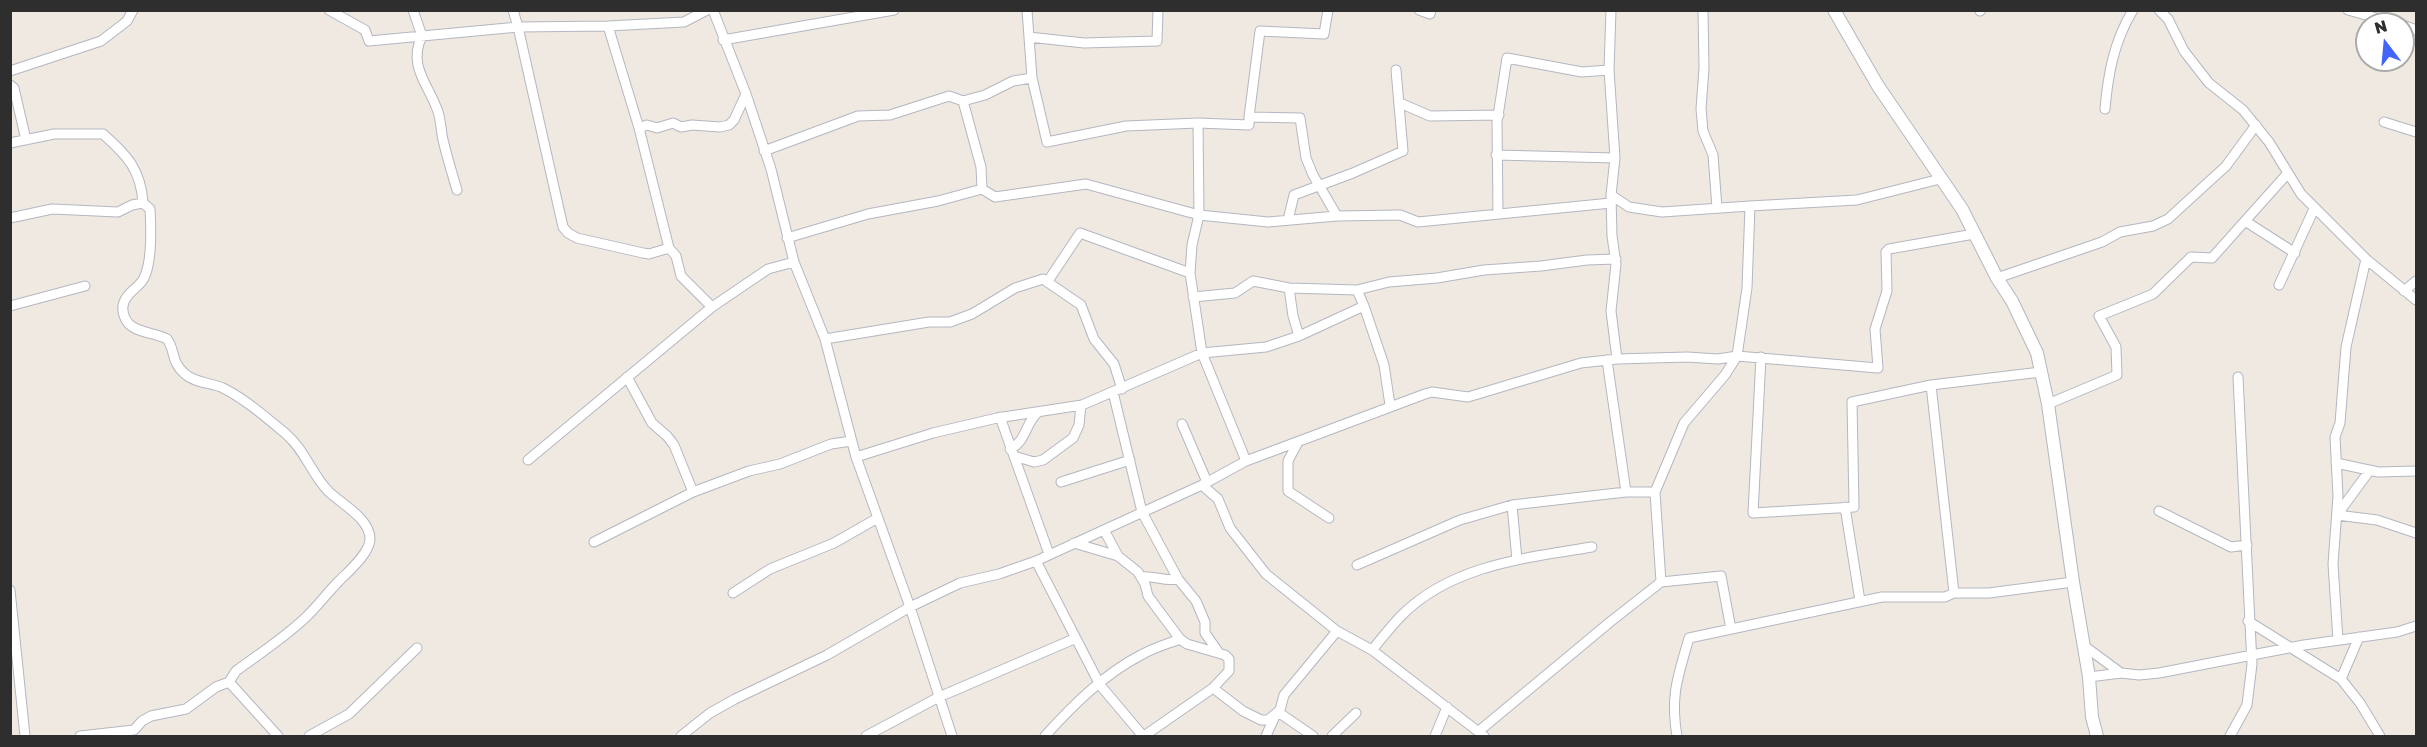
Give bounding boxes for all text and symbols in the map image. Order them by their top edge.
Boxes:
north arrow [2355,12,2415,72]
text: N [2372,15,2389,38]

